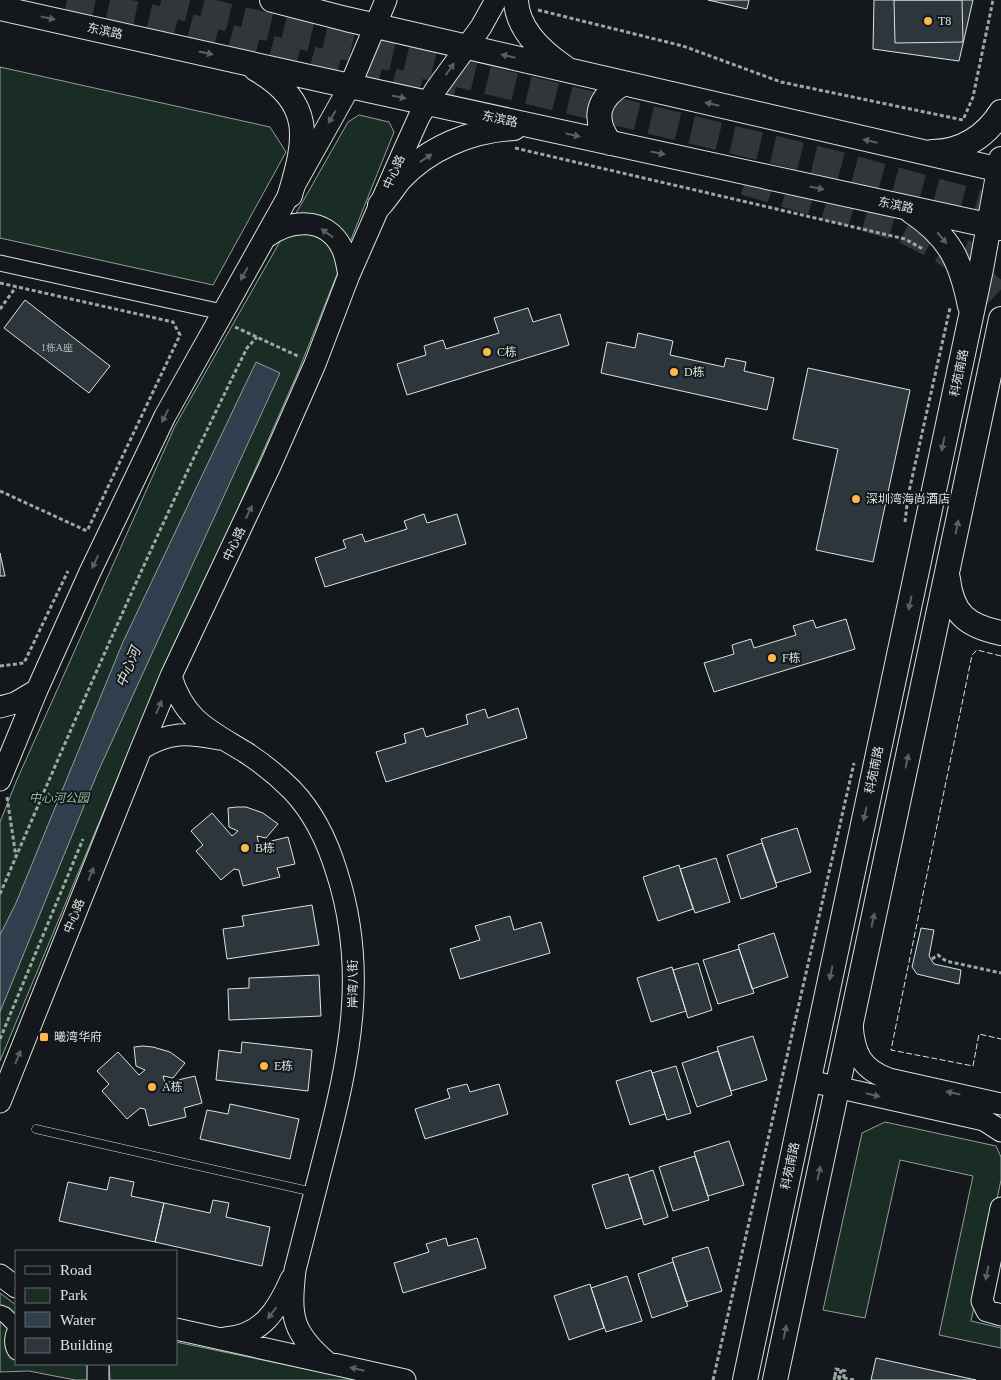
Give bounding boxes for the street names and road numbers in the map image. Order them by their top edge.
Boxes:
street label: 东滨路 [86,20,124,42]
street label: 东滨路 [481,108,519,130]
street label: 中心路 [380,153,408,191]
street label: 东滨路 [877,194,915,216]
street label: 科苑南路 [947,348,971,398]
street label: 中心路 [220,525,248,563]
street label: 科苑南路 [862,745,886,795]
street label: 中心路 [61,897,87,935]
street label: 岸湾八街 [346,960,360,1008]
street label: 科苑南路 [778,1141,802,1191]

